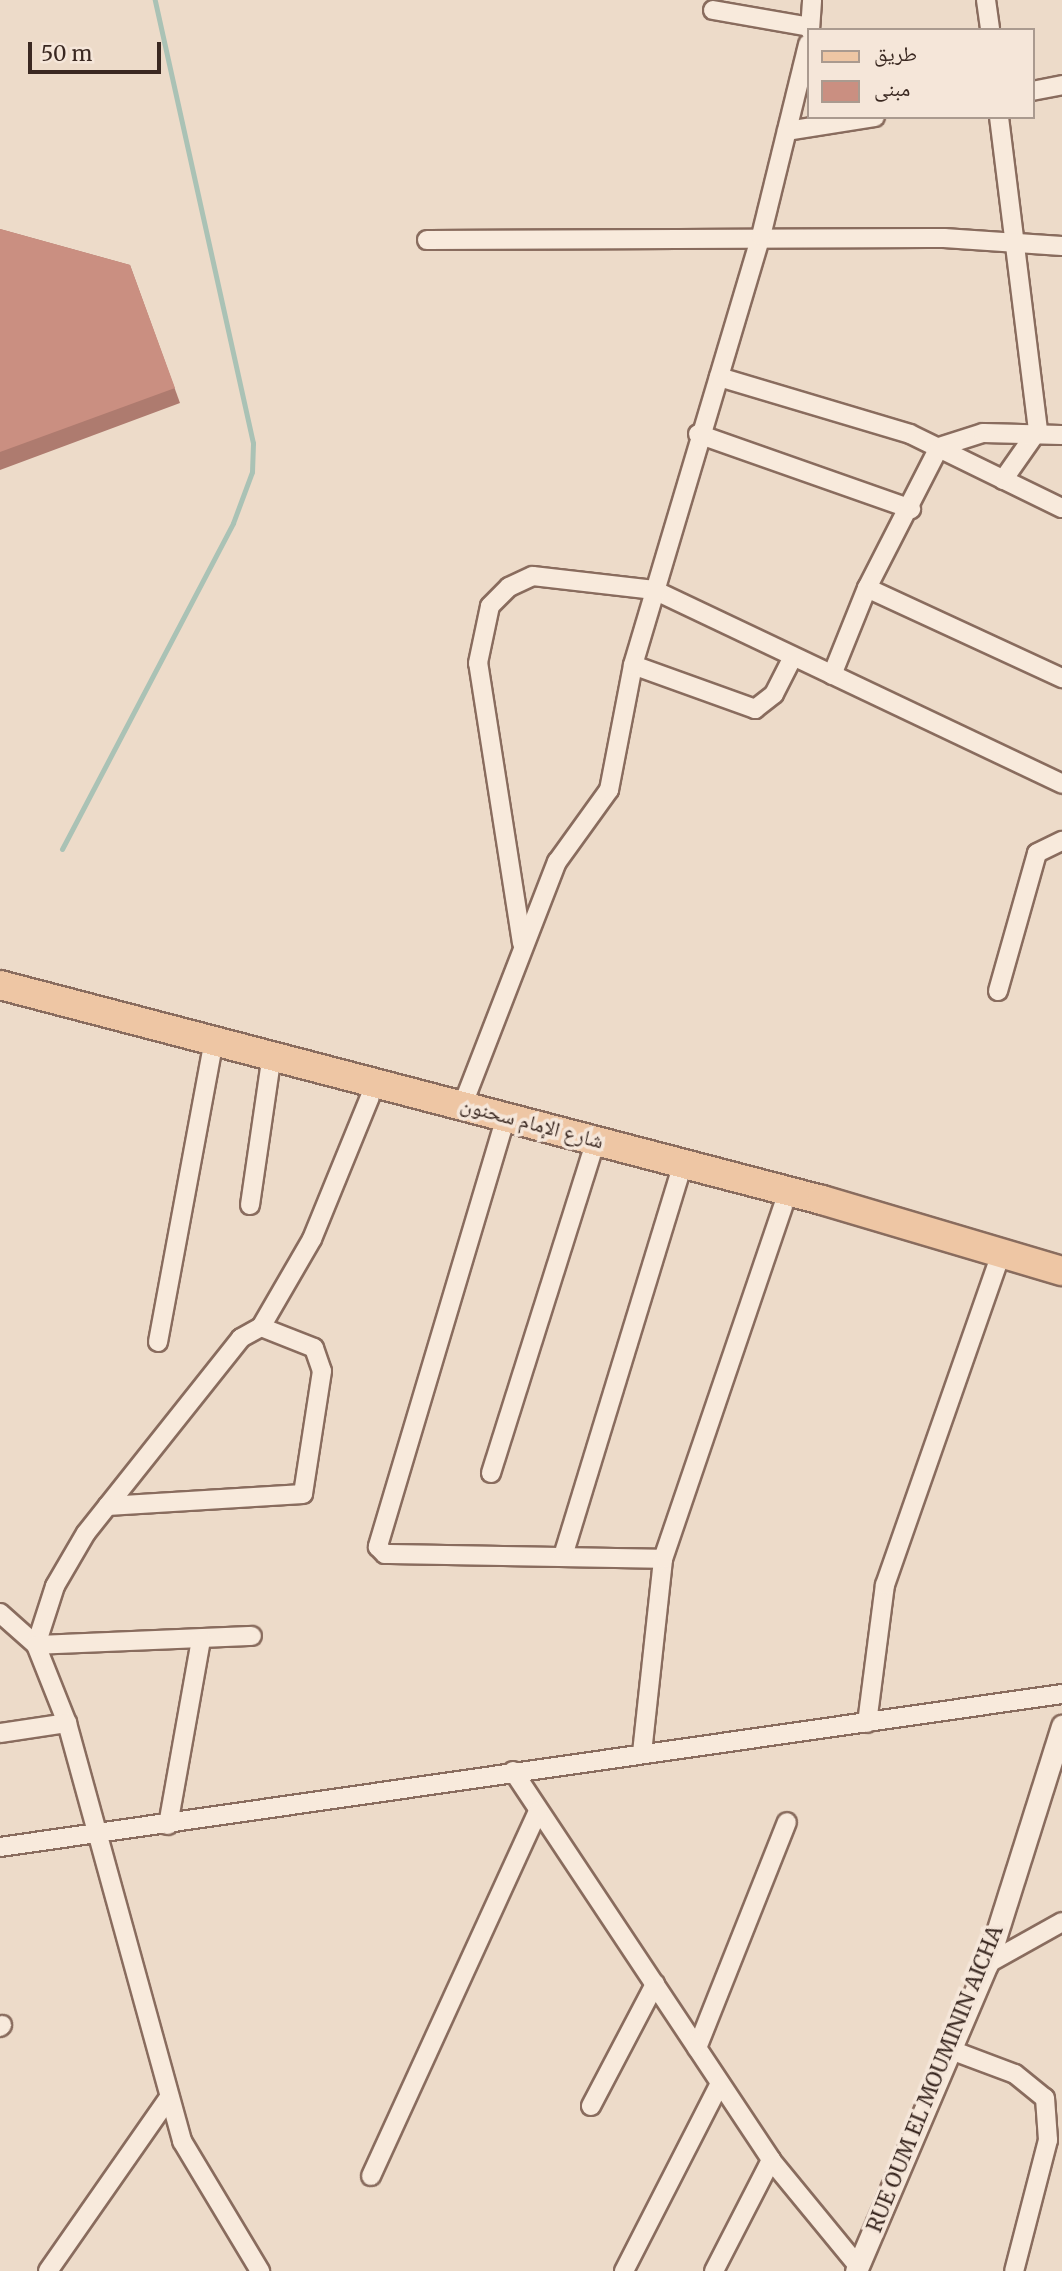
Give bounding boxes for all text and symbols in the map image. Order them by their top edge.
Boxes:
scale bar [32,28,164,72]
legend [806,28,1034,119]
text: 50 m [41,40,92,67]
text: طريق [874,40,917,67]
text: مبنى [874,75,910,102]
street label: شارع الإمام سحنون [458,1092,606,1154]
street label: RUE OUM EL MOUMININ AICHA [862,1922,1008,2236]

